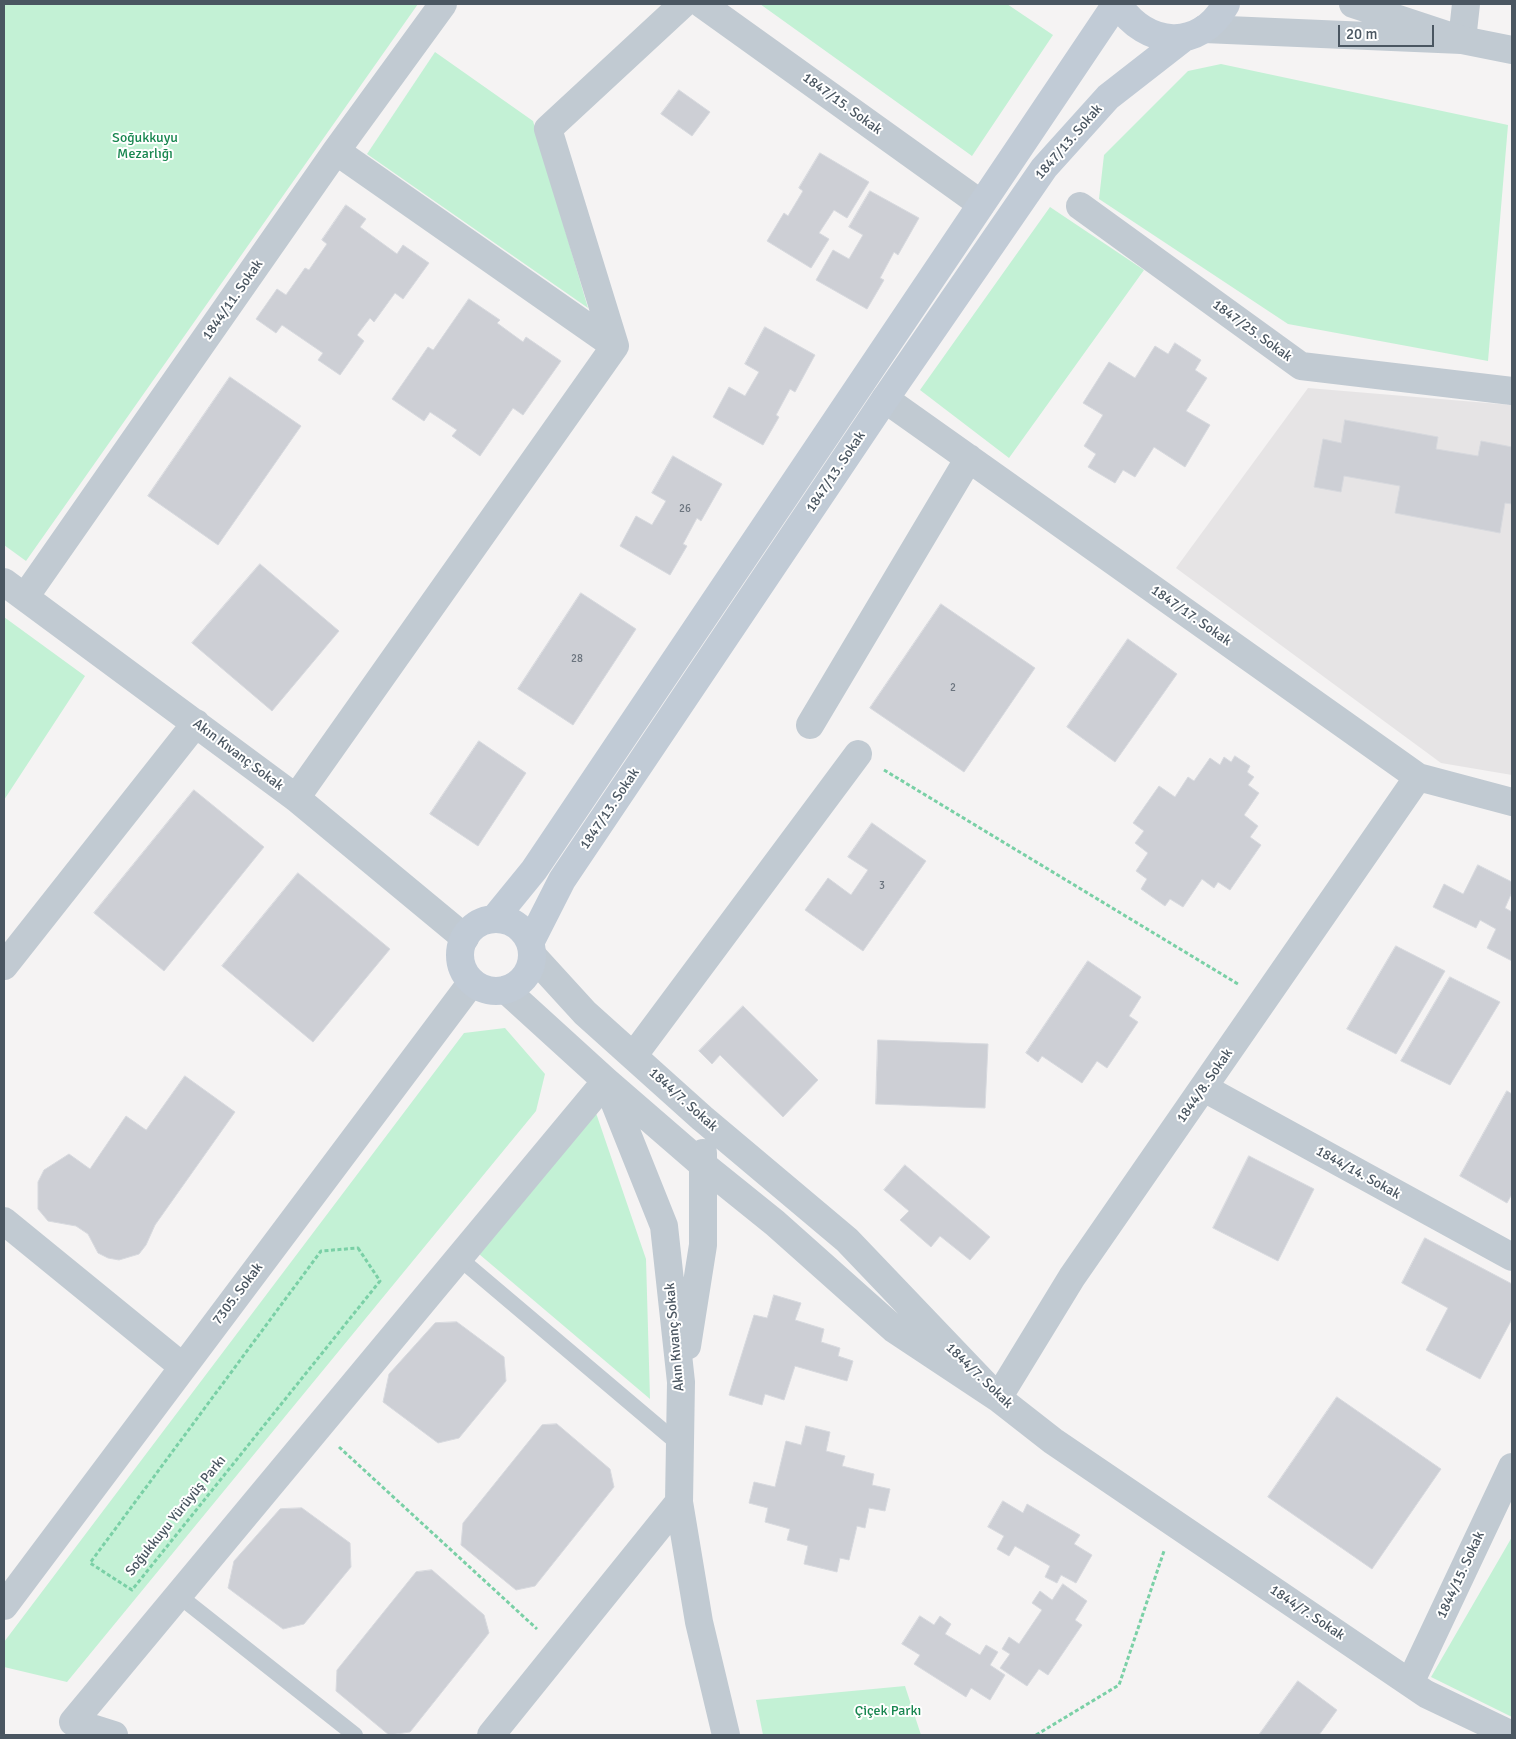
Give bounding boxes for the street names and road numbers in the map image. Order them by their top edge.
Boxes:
street label: 1847/15. Sokak [799,70,885,138]
street label: 1847/13. Sokak [1032,101,1106,183]
street label: 1844/11. Sokak [199,257,267,343]
street label: 1847/25. Sokak [1209,297,1295,365]
street label: 1847/13. Sokak [803,428,869,516]
street label: 1847/17. Sokak [1148,582,1234,650]
street label: Akın Kıvanç Sokak [189,716,287,794]
street label: 1847/13. Sokak [577,765,643,853]
street label: 1844/8. Sokak [1173,1046,1237,1126]
street label: 1844/7. Sokak [645,1065,721,1135]
street label: 1844/14. Sokak [1313,1143,1403,1203]
street label: 7305. Sokak [209,1260,267,1328]
street label: Akın Kıvanç Sokak [662,1282,688,1392]
street label: 1844/7. Sokak [942,1340,1016,1412]
street label: Soğukkuyu Yürüyüş Parkı [122,1452,230,1580]
street label: 1844/15. Sokak [1433,1529,1489,1621]
street label: 1844/7. Sokak [1266,1582,1348,1644]

